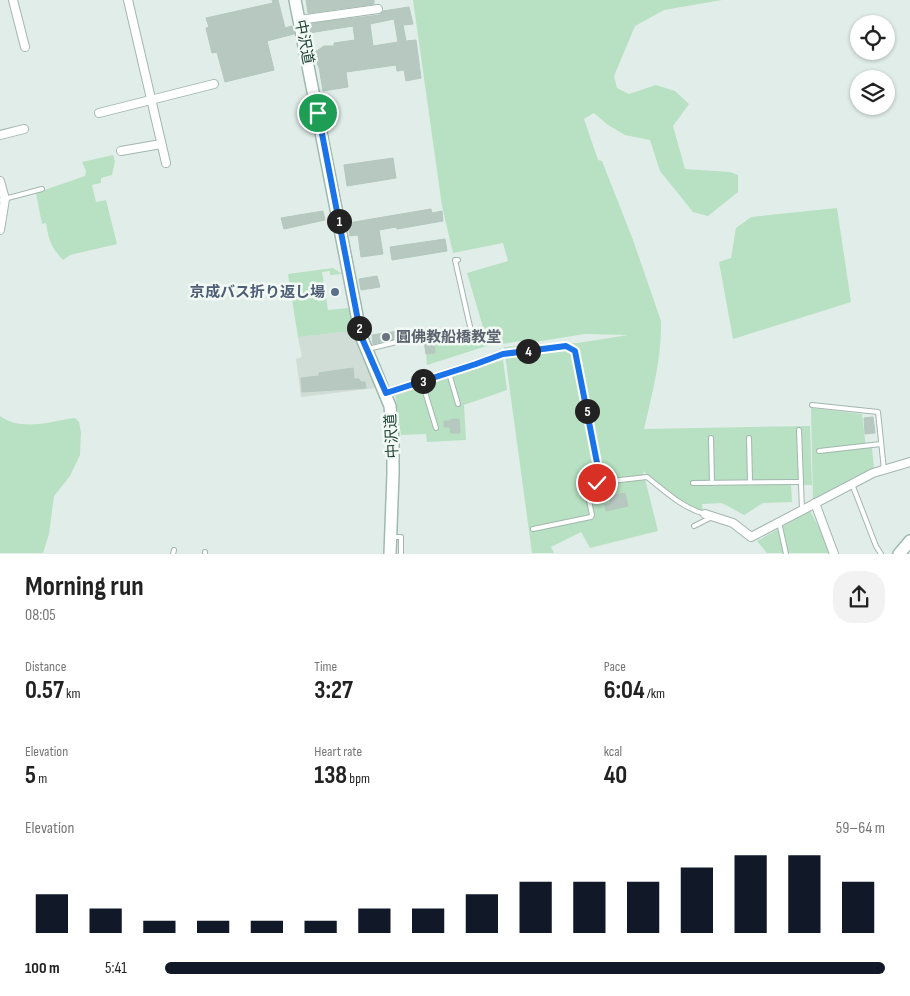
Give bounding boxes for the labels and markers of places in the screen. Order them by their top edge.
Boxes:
pin [297,92,339,134]
pin: 1 [326,208,352,234]
place label: 京成バス折り返し場 [190,283,325,302]
marker: 京成バス折り返し場 [329,286,341,298]
pin: 2 [346,316,372,340]
place label: 圓佛教船橋教堂 [396,328,501,347]
marker: 圓佛教船橋教堂 [380,331,392,343]
pin: 4 [516,338,540,364]
pin: 3 [410,368,436,394]
pin: 5 [574,398,600,424]
pin [576,462,618,504]

